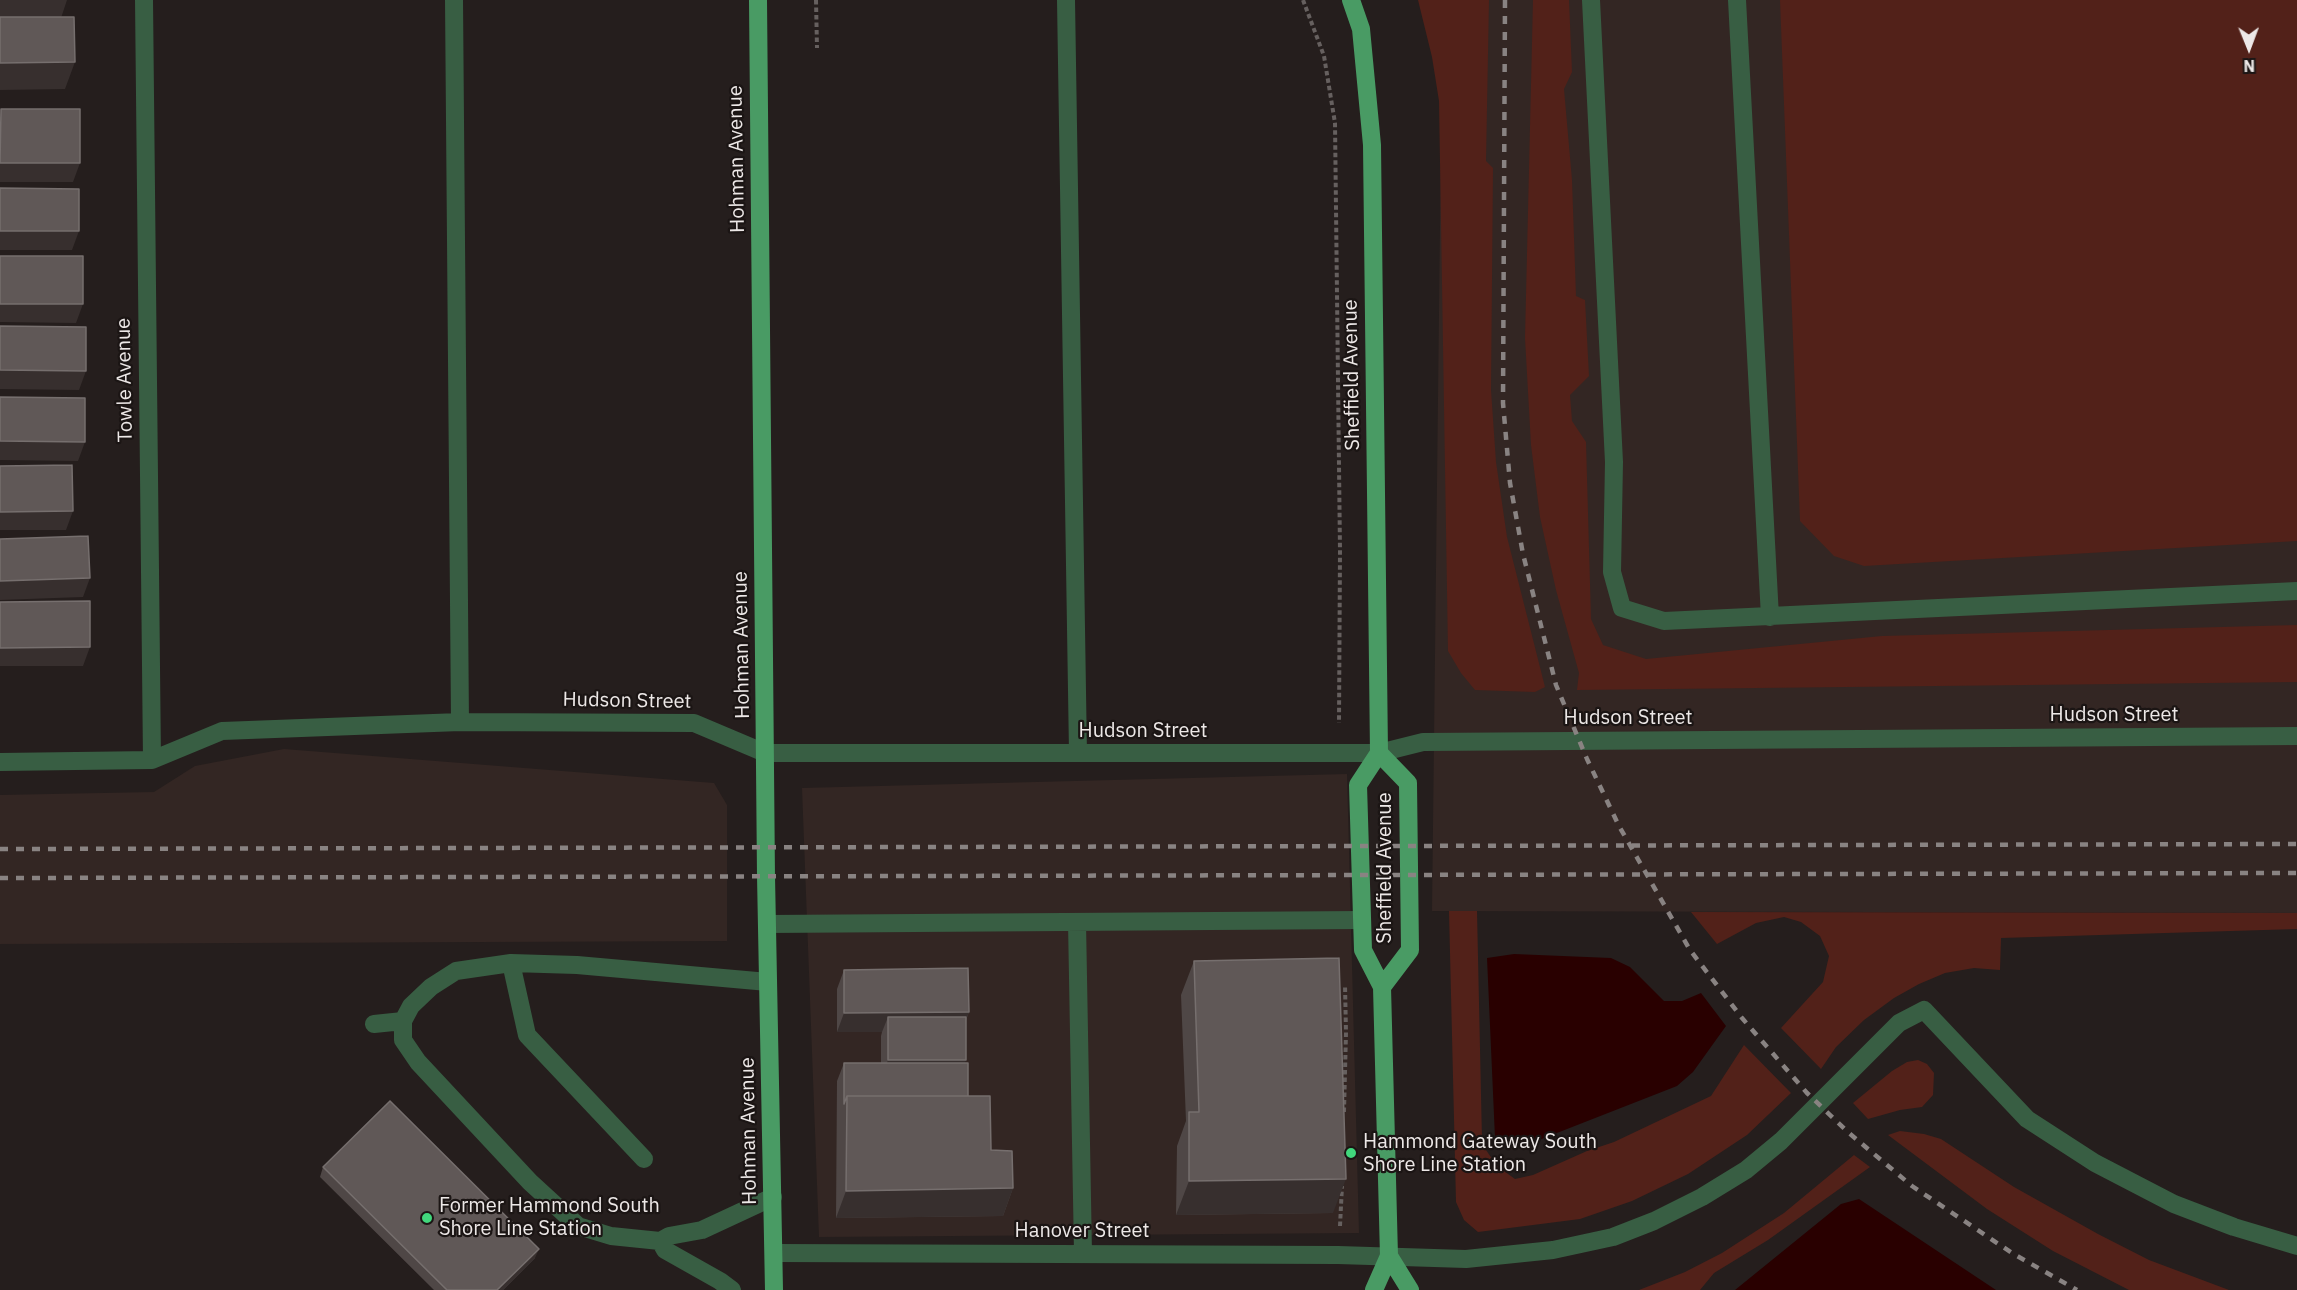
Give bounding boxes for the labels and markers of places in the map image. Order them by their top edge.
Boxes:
place label: Hammond Gateway South Shore Line Station [1363,1130,1597,1177]
marker: Hammond Gateway South Shore Line Station [1344,1146,1358,1160]
place label: Former Hammond South Shore Line Station [439,1194,660,1241]
marker: Former Hammond South Shore Line Station [420,1211,434,1225]

